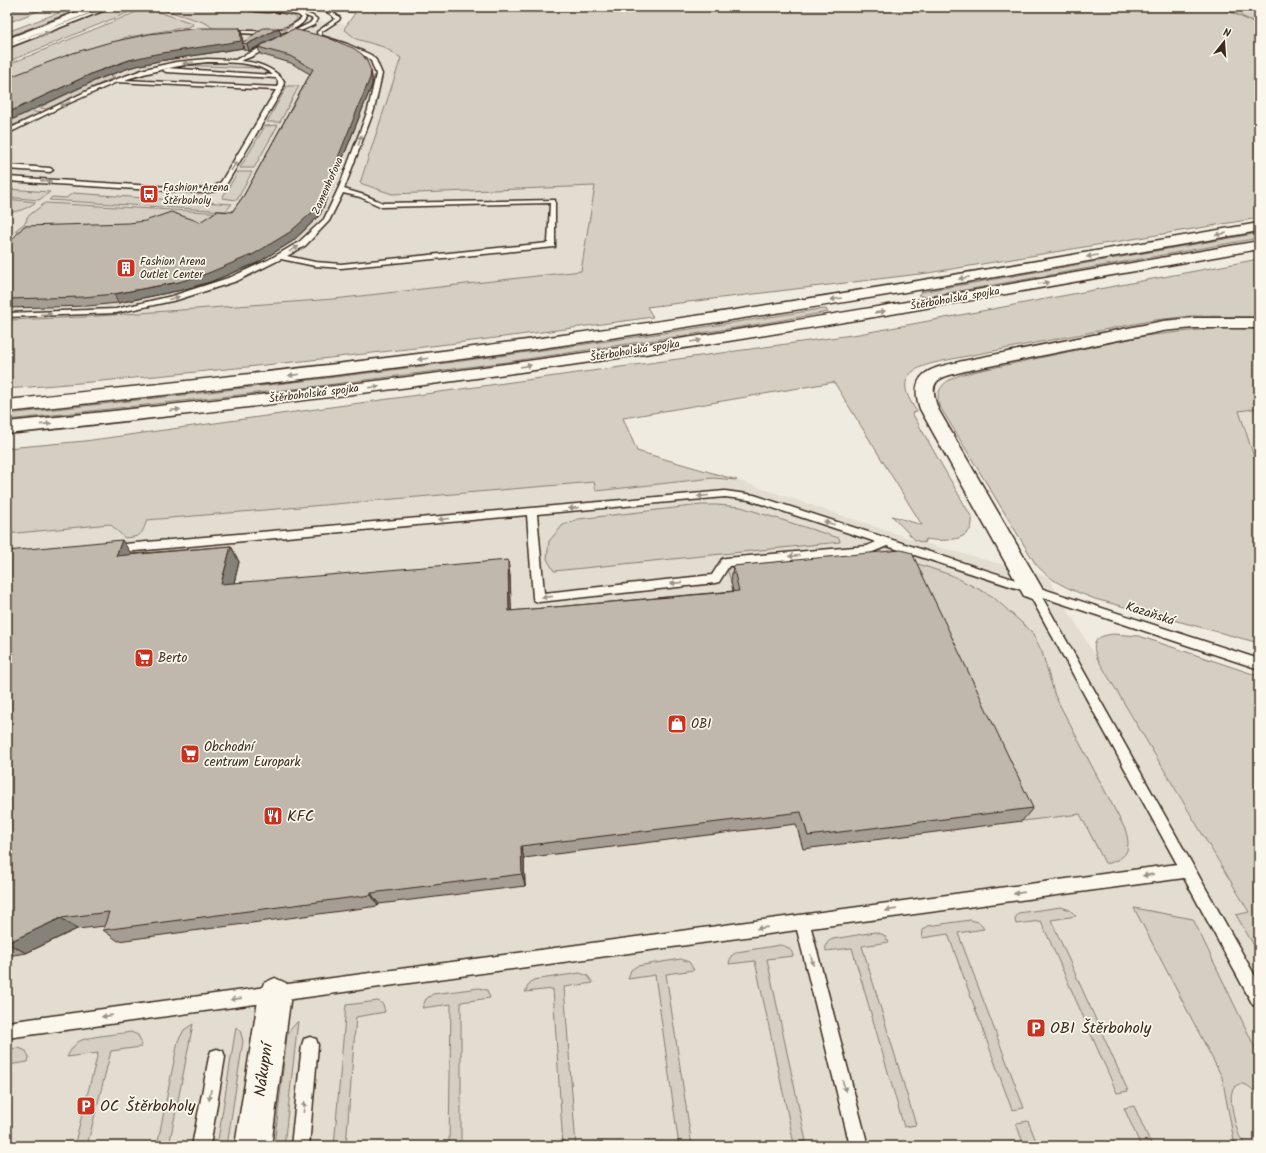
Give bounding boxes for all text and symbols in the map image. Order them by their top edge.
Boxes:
north arrow [1204,22,1244,62]
text: N [1221,24,1233,43]
one-way arrow [281,25,293,31]
one-way arrow [38,30,50,36]
one-way arrow [182,59,194,66]
one-way arrow [60,101,71,107]
one-way arrow [357,134,363,146]
street label: Zamenhofova [307,154,349,218]
one-way arrow [230,161,238,171]
one-way arrow [40,178,52,185]
place label: Fashion Arena Štěrboholy [163,179,229,210]
bus stop icon: Fashion Arena Štěrboholy [138,183,160,205]
one-way arrow [1214,231,1227,237]
one-way arrow [288,245,300,252]
place label: Fashion Arena Outlet Center [140,253,206,284]
one-way arrow [1086,253,1099,259]
building icon: Fashion Arena Outlet Center [115,257,137,279]
one-way arrow [958,275,970,281]
one-way arrow [1038,280,1050,286]
street label: Štěrboholská spojka [909,282,1001,316]
one-way arrow [168,294,181,300]
one-way arrow [830,296,842,302]
one-way arrow [874,308,886,314]
one-way arrow [40,310,52,317]
street label: Štěrboholská spojka [589,335,681,367]
one-way arrow [690,338,702,344]
one-way arrow [417,356,429,362]
one-way arrow [520,363,532,369]
one-way arrow [288,372,300,378]
street label: Štěrboholská spojka [268,380,360,408]
one-way arrow [368,384,380,390]
one-way arrow [169,407,181,414]
one-way arrow [40,420,52,427]
one-way arrow [697,493,709,500]
one-way arrow [568,504,580,511]
one-way arrow [438,516,450,523]
one-way arrow [822,520,834,526]
one-way arrow [788,553,800,560]
one-way arrow [670,580,682,586]
one-way arrow [541,593,553,600]
street label: Kazaňská [1123,596,1179,632]
supermarket icon: Berto [133,647,155,669]
place label: Berto [158,648,187,669]
shop icon: OBI [666,713,688,735]
place label: OBI [691,714,711,735]
place label: Obchodní centrum Europark [204,737,301,773]
supermarket icon: Obchodní centrum Europark [179,743,201,765]
place label: KFC [287,804,314,829]
restaurant icon: KFC [262,805,284,827]
one-way arrow [1142,872,1154,878]
one-way arrow [1013,890,1025,896]
one-way arrow [885,907,897,913]
one-way arrow [756,925,768,931]
one-way arrow [809,954,815,966]
one-way arrow [230,996,242,1002]
one-way arrow [101,1013,113,1019]
place label: OBI Štěrboholy [1050,1016,1152,1041]
parking icon: OBI Štěrboholy [1025,1017,1047,1039]
street label: Nákupní [248,1040,280,1098]
one-way arrow [841,1080,847,1092]
one-way arrow [207,1089,213,1101]
place label: OC Štěrboholy [100,1094,196,1119]
parking icon: OC Štěrboholy [75,1095,97,1117]
one-way arrow [300,1101,307,1113]

